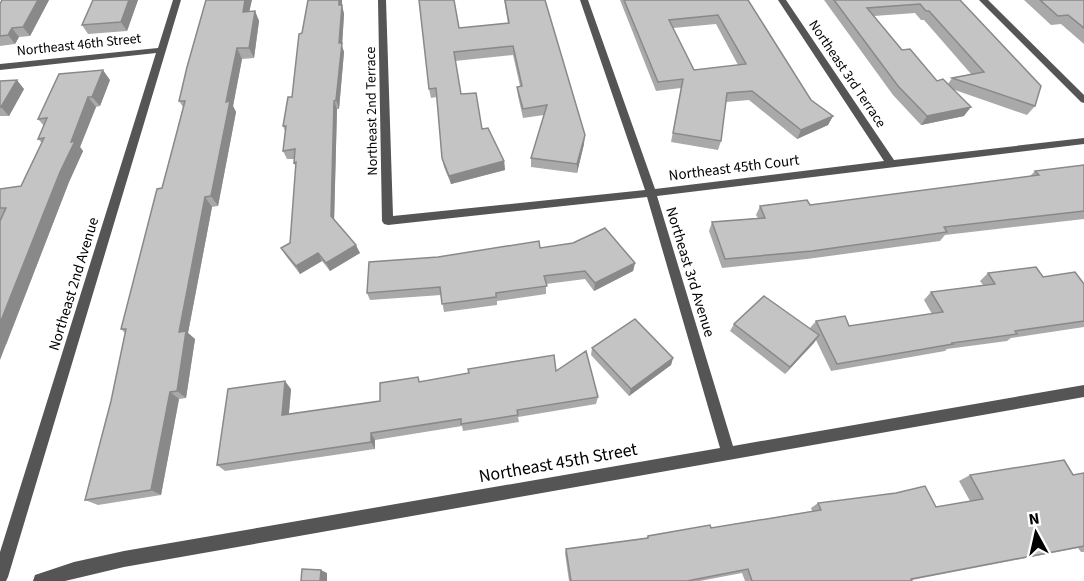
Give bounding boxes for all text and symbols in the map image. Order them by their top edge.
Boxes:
street label: Northeast 3rd Terrace [803,16,891,132]
street label: Northeast 46th Street [16,28,142,61]
street label: Northeast 2nd Terrace [361,46,383,176]
street label: Northeast 45th Court [668,150,800,186]
street label: Northeast 3rd Avenue [660,204,720,340]
street label: Northeast 2nd Avenue [44,215,104,353]
street label: Northeast 45th Street [477,437,639,489]
north arrow [1006,503,1066,563]
text: N [1027,508,1041,531]

